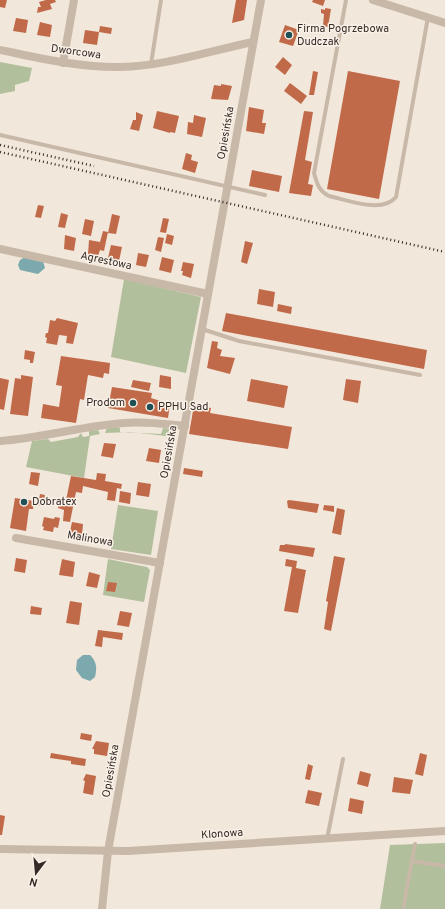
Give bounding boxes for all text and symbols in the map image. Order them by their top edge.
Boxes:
place label: Firma Pogrzebowa Dudczak [297,22,389,49]
marker: Firma Pogrzebowa Dudczak [284,30,294,40]
street label: Dworcowa [50,42,102,62]
street label: Opiesińska [214,105,238,161]
street label: Agrestowa [79,249,133,273]
place label: Prodom [86,396,125,410]
marker: Prodom [128,398,138,408]
place label: PPHU Sad [158,400,208,414]
marker: PPHU Sad [145,402,155,412]
street label: Opiesińska [157,424,181,480]
place label: Dobratex [32,495,77,509]
marker: Dobratex [19,497,29,507]
street label: Malinowa [66,528,114,550]
street label: Opiesińska [99,743,123,799]
street label: Klonowa [200,826,244,842]
north arrow [16,853,56,893]
text: N [28,874,39,889]

